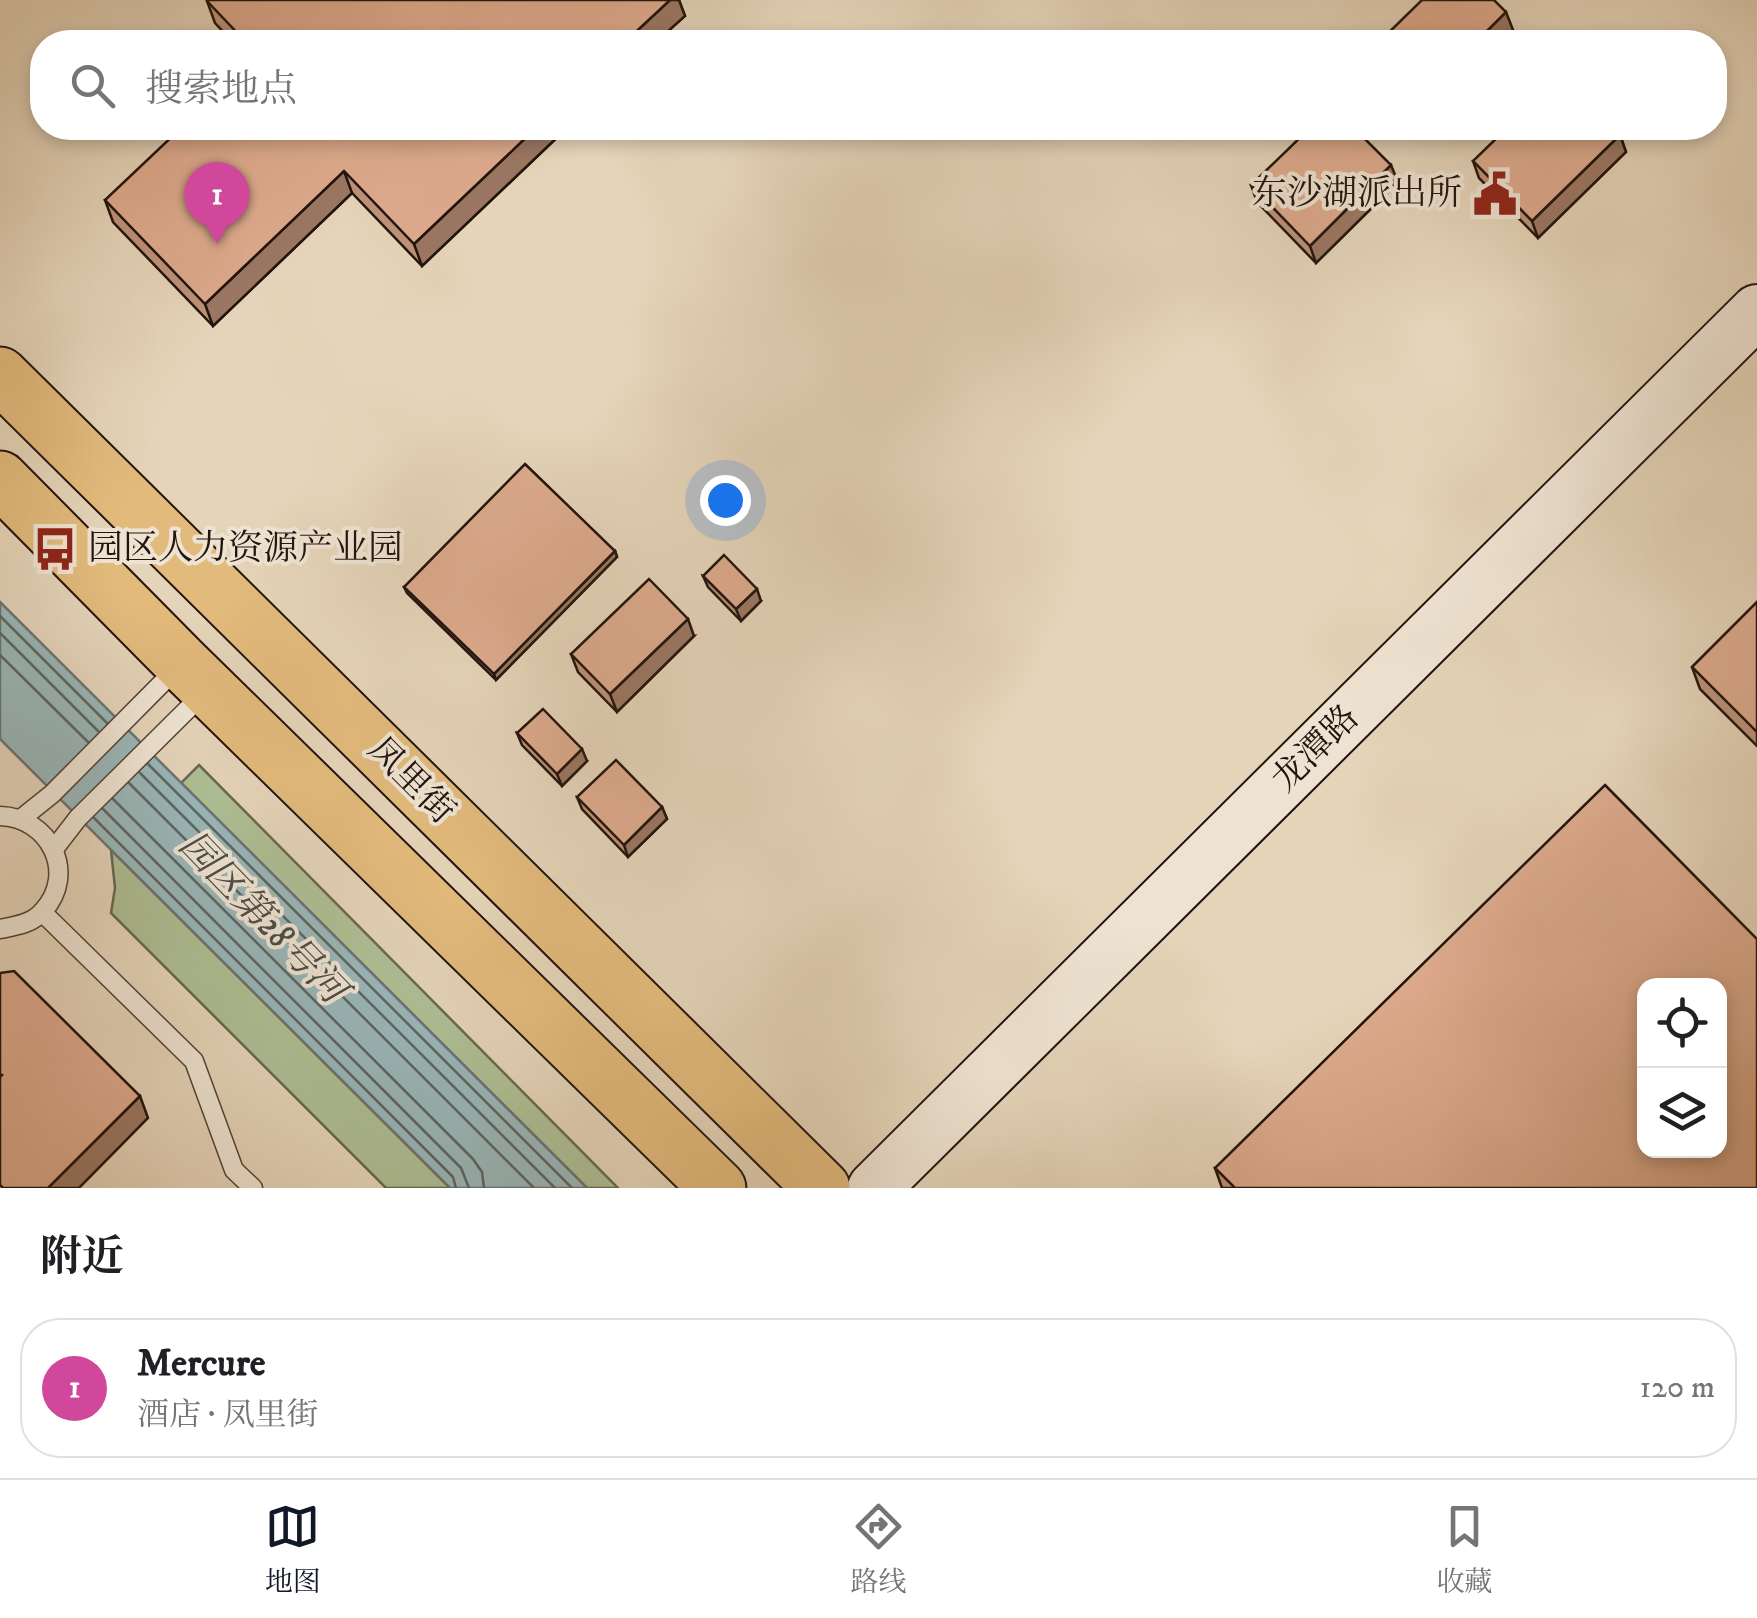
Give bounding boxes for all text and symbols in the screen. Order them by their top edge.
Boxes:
search box [30,30,1727,140]
icon: search [65,58,120,113]
text: 搜索地点 [145,66,297,114]
pin: 1 [184,162,250,244]
public building icon: 东沙湖派出所 [1471,170,1519,218]
place label: 东沙湖派出所 [1252,172,1462,216]
your location [700,475,751,526]
bus stop icon: 园区人力资源产业园 [31,525,79,573]
place label: 园区人力资源产业园 [88,527,403,571]
street label: 龙潭路 [1263,696,1369,802]
street label: 凤里街 [358,728,464,834]
water label: 园区第28号河 [168,822,360,1018]
map controls [1637,978,1727,1158]
button: locate [1637,978,1727,1068]
button: layers [1637,1068,1727,1158]
text: 附近 [40,1232,124,1284]
text: Mercure [137,1340,266,1388]
text: 1 [69,1368,80,1408]
text: 120 m [1639,1368,1715,1408]
text: 酒店 · 凤里街 [137,1396,318,1436]
tab: 地图 [265,1499,321,1600]
tab: 路线 [850,1499,906,1600]
tab: 收藏 [1436,1499,1492,1600]

